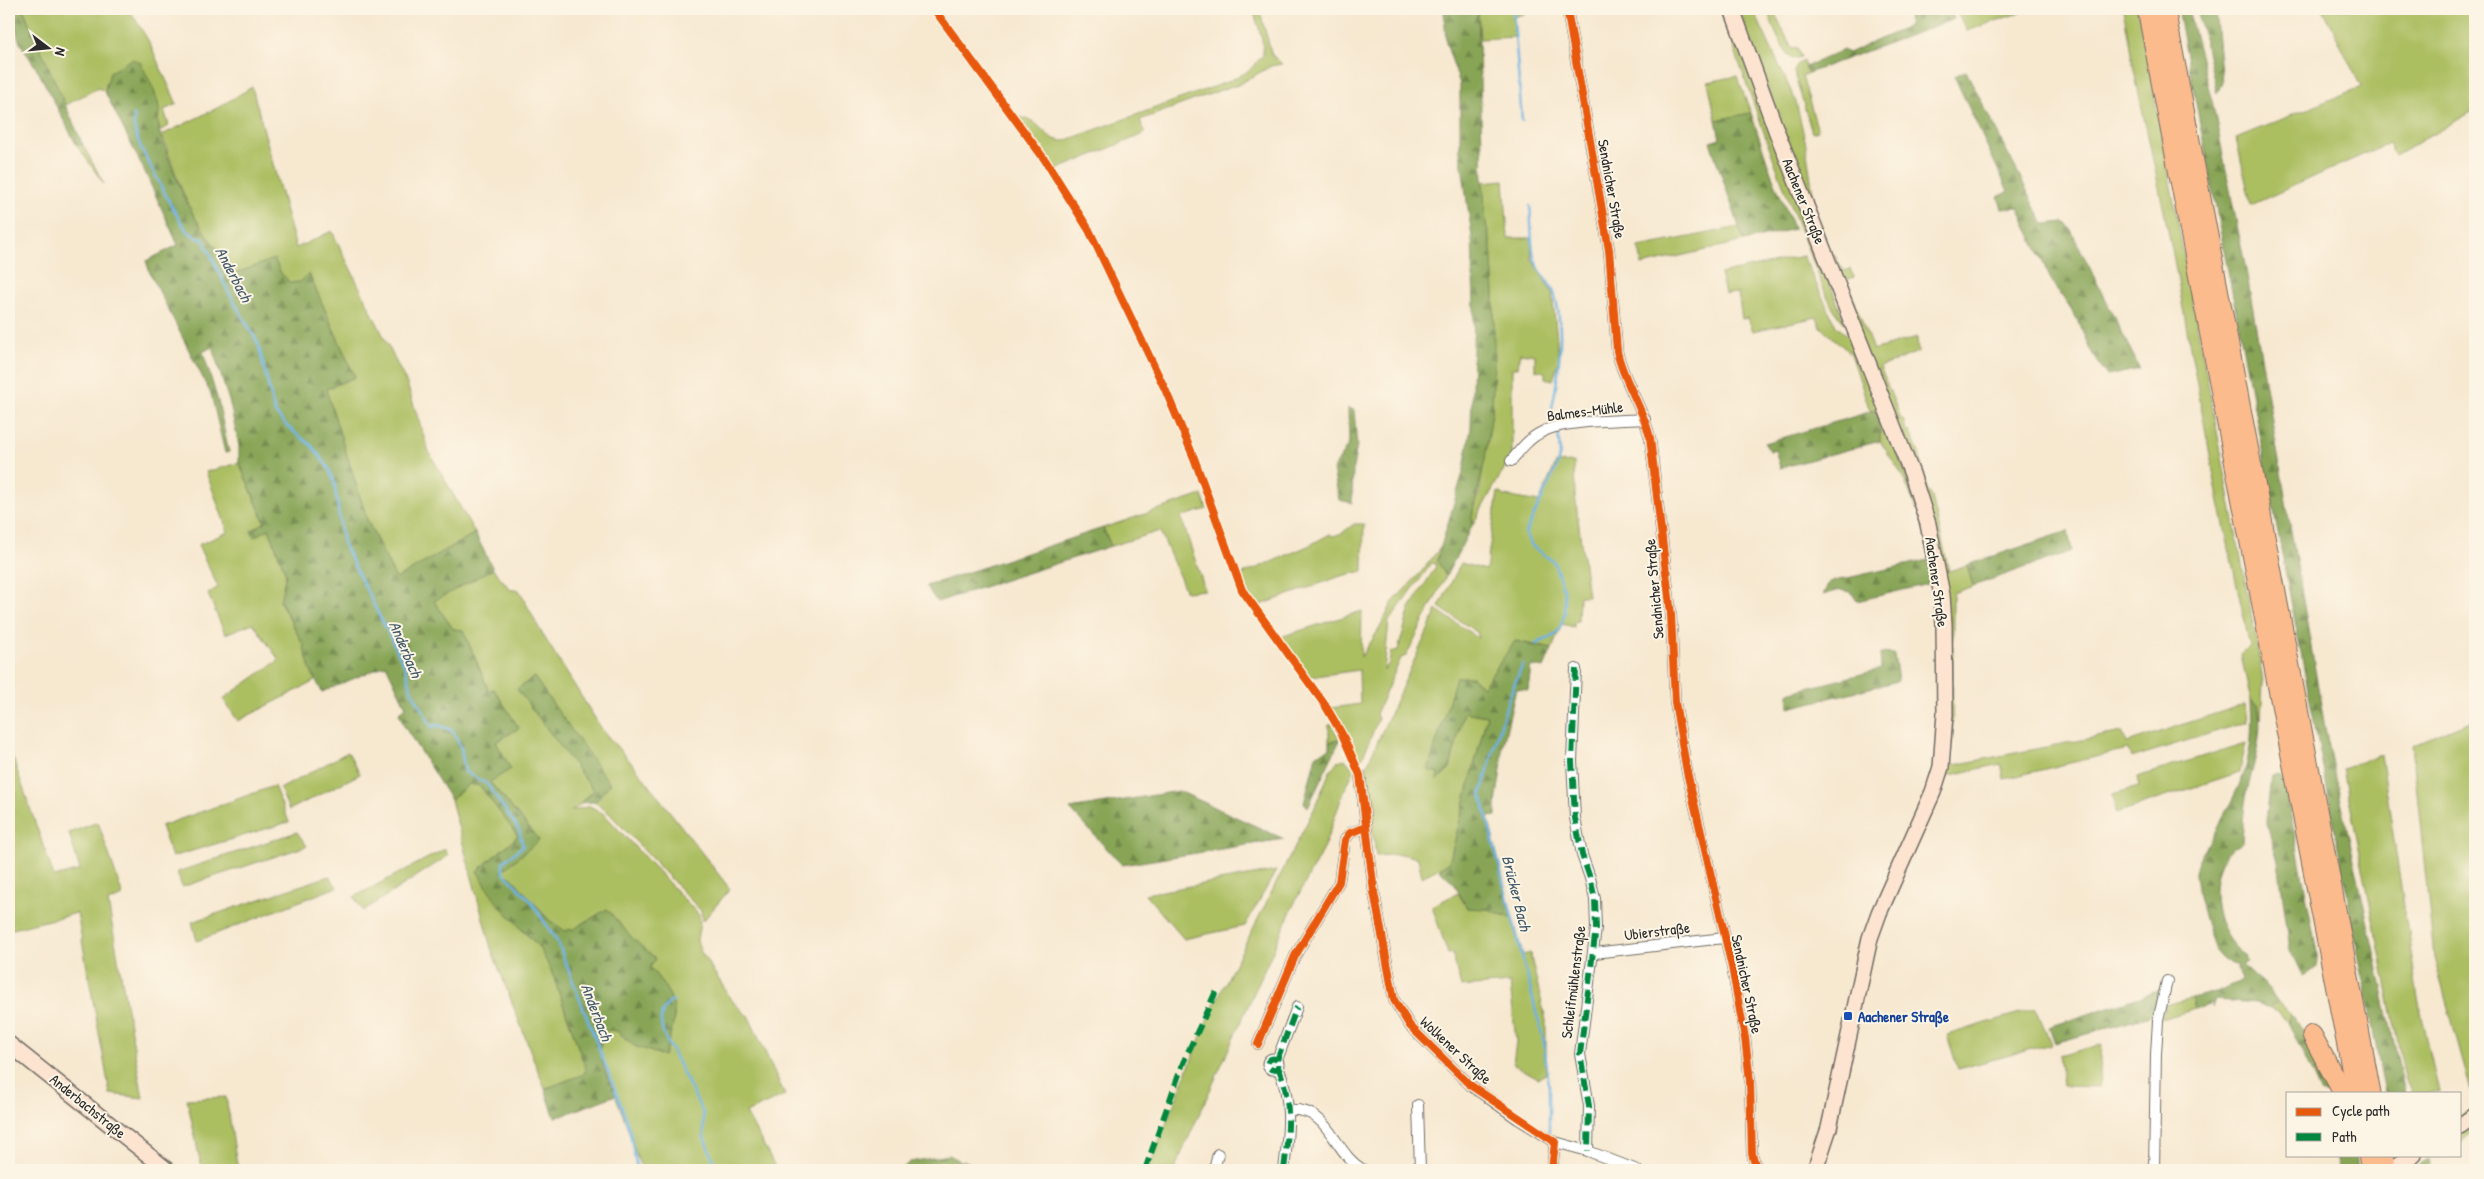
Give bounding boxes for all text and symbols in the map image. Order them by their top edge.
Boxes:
north arrow [22,22,72,72]
text: N [51,46,71,58]
street label: Sendnicher Straße [1593,138,1631,240]
street label: Aachener Straße [1777,155,1831,247]
water label: Anderbach [210,243,258,307]
street label: Balmes-Mühle [1546,396,1624,426]
street label: Aachener Straße [1920,536,1954,628]
street label: Sendnicher Straße [1639,538,1669,640]
water label: Anderbach [384,617,428,682]
water label: Brücker Bach [1497,853,1537,934]
street label: Ubierstraße [1623,917,1691,945]
street label: Schleifmühlenstraße [1556,924,1590,1040]
street label: Sendnicher Straße [1726,933,1768,1035]
water label: Anderbach [576,980,618,1045]
place label: Aachener Straße [1858,1006,1949,1028]
marker: Aachener Straße [1842,1010,1854,1022]
street label: Wolkener Straße [1416,1011,1496,1089]
street label: Anderbachstraße [45,1069,131,1143]
legend [2286,1092,2462,1156]
text: Cycle path [2332,1100,2390,1121]
text: Path [2332,1126,2357,1147]

